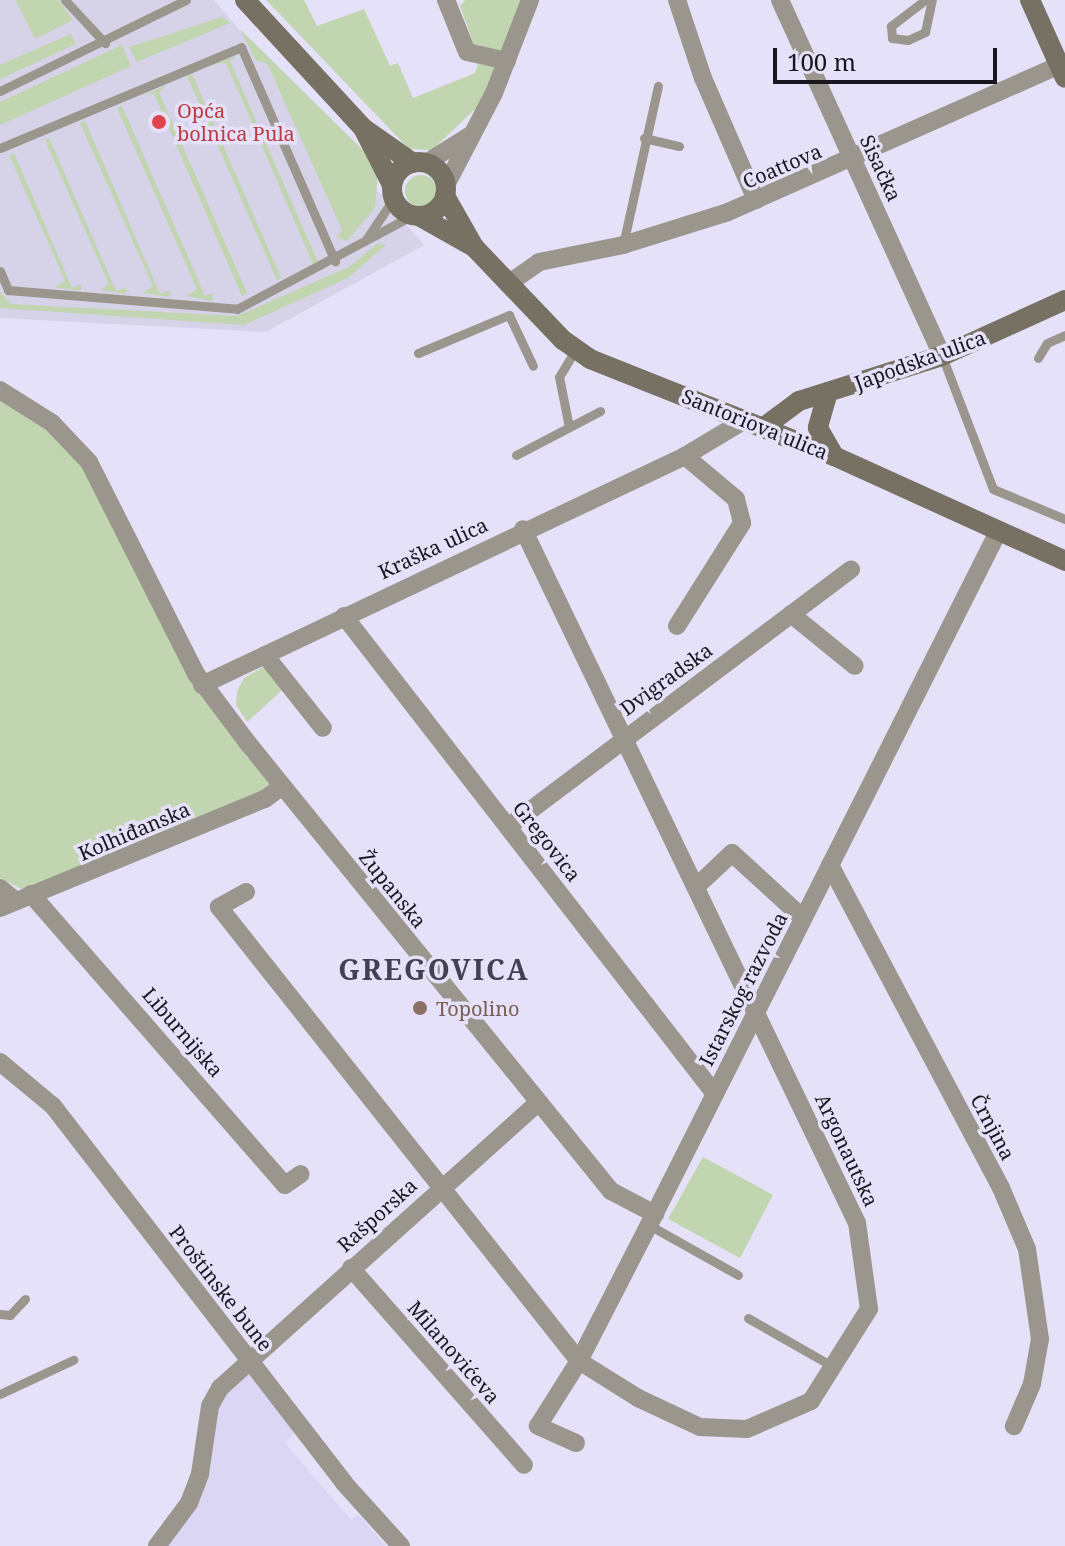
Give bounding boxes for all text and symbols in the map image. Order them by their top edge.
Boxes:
scale bar [777,32,1001,82]
text: 100 m [787,45,856,78]
place label: Opća bolnica Pula [177,98,295,145]
marker: Opća bolnica Pula [148,111,170,133]
street label: Sisačka [855,131,907,205]
street label: Coattova [739,139,825,193]
street label: Japodska ulica [851,325,989,395]
street label: Santoriova ulica [678,384,832,464]
street label: Kraška ulica [375,512,491,584]
street label: Dvigradska [615,638,717,720]
street label: Gregovica [508,796,586,886]
street label: Kolhiđanska [75,797,193,865]
street label: Županska [354,845,432,933]
street label: Istarskog razvoda [694,908,792,1070]
district label: GREGOVICA [338,952,530,986]
street label: Liburnijska [138,982,228,1082]
place label: Topolino [436,996,520,1020]
marker: Topolino [411,999,429,1017]
street label: Argonautska [810,1090,884,1210]
street label: Črnjina [966,1090,1020,1164]
street label: Rašporska [332,1173,422,1257]
street label: Proštinske bune [164,1220,278,1356]
street label: Milanovićeva [403,1296,505,1408]

